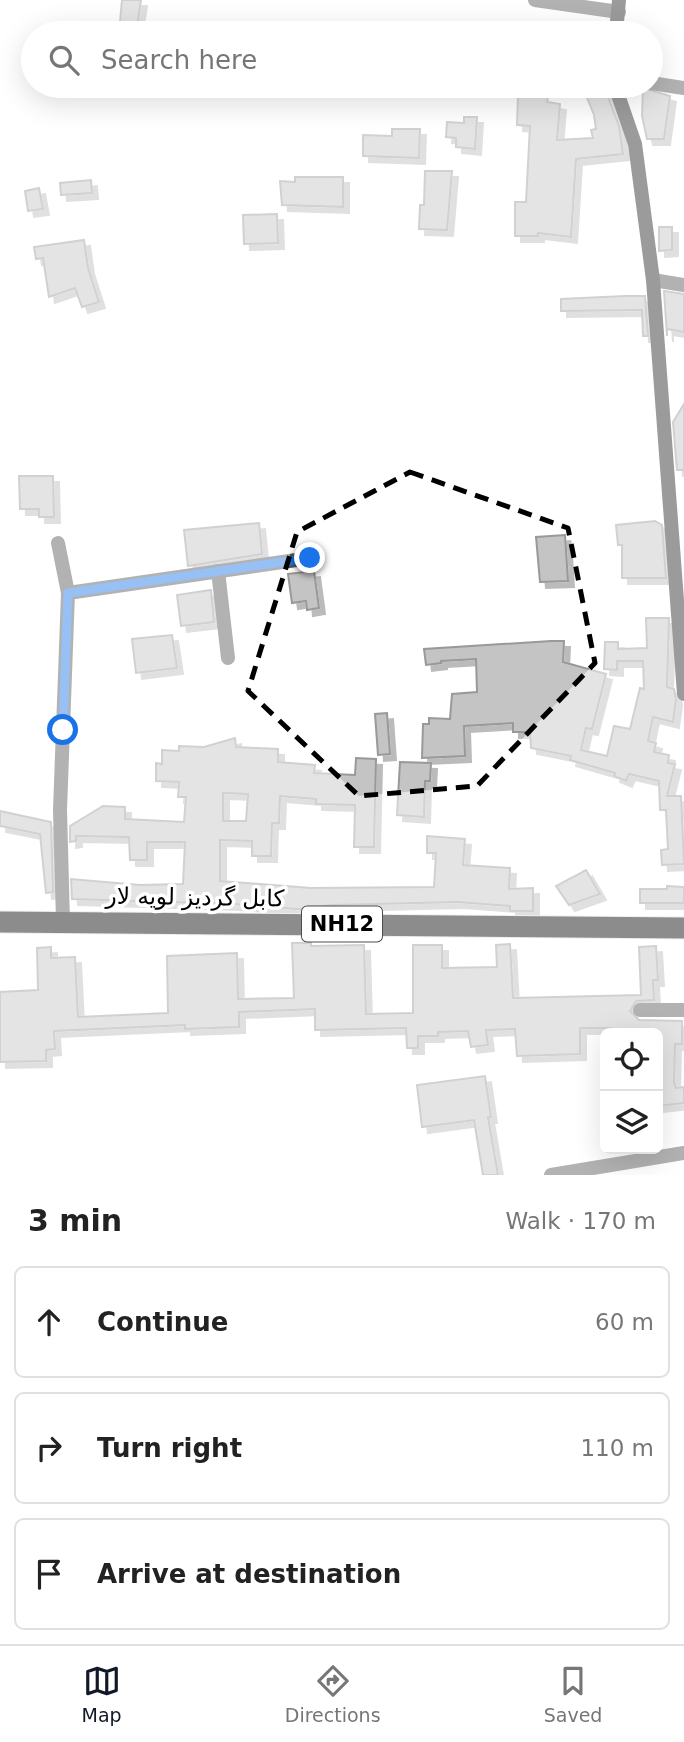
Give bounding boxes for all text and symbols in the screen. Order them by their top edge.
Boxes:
search box [21,21,663,98]
icon: search [45,41,83,79]
text: Search here [101,45,257,75]
route end [294,542,325,573]
route start [47,714,78,745]
street label: کابل گردیز لویه لار [105,882,285,913]
road number: NH12 [302,906,382,942]
map controls [600,1028,663,1154]
button: locate [600,1028,663,1091]
button: layers [600,1091,663,1154]
text: 3 min [28,1203,122,1238]
text: Walk · 170 m [505,1208,656,1234]
icon: ahead [30,1303,68,1341]
text: Continue [97,1307,228,1337]
text: 60 m [595,1309,654,1335]
icon: right [30,1429,68,1467]
text: Turn right [97,1433,242,1463]
text: 110 m [580,1435,654,1461]
icon: arrive [30,1555,68,1593]
text: Arrive at destination [97,1559,401,1589]
tab: Map [82,1662,122,1726]
tab: Directions [285,1662,381,1726]
tab: Saved [544,1662,602,1726]

